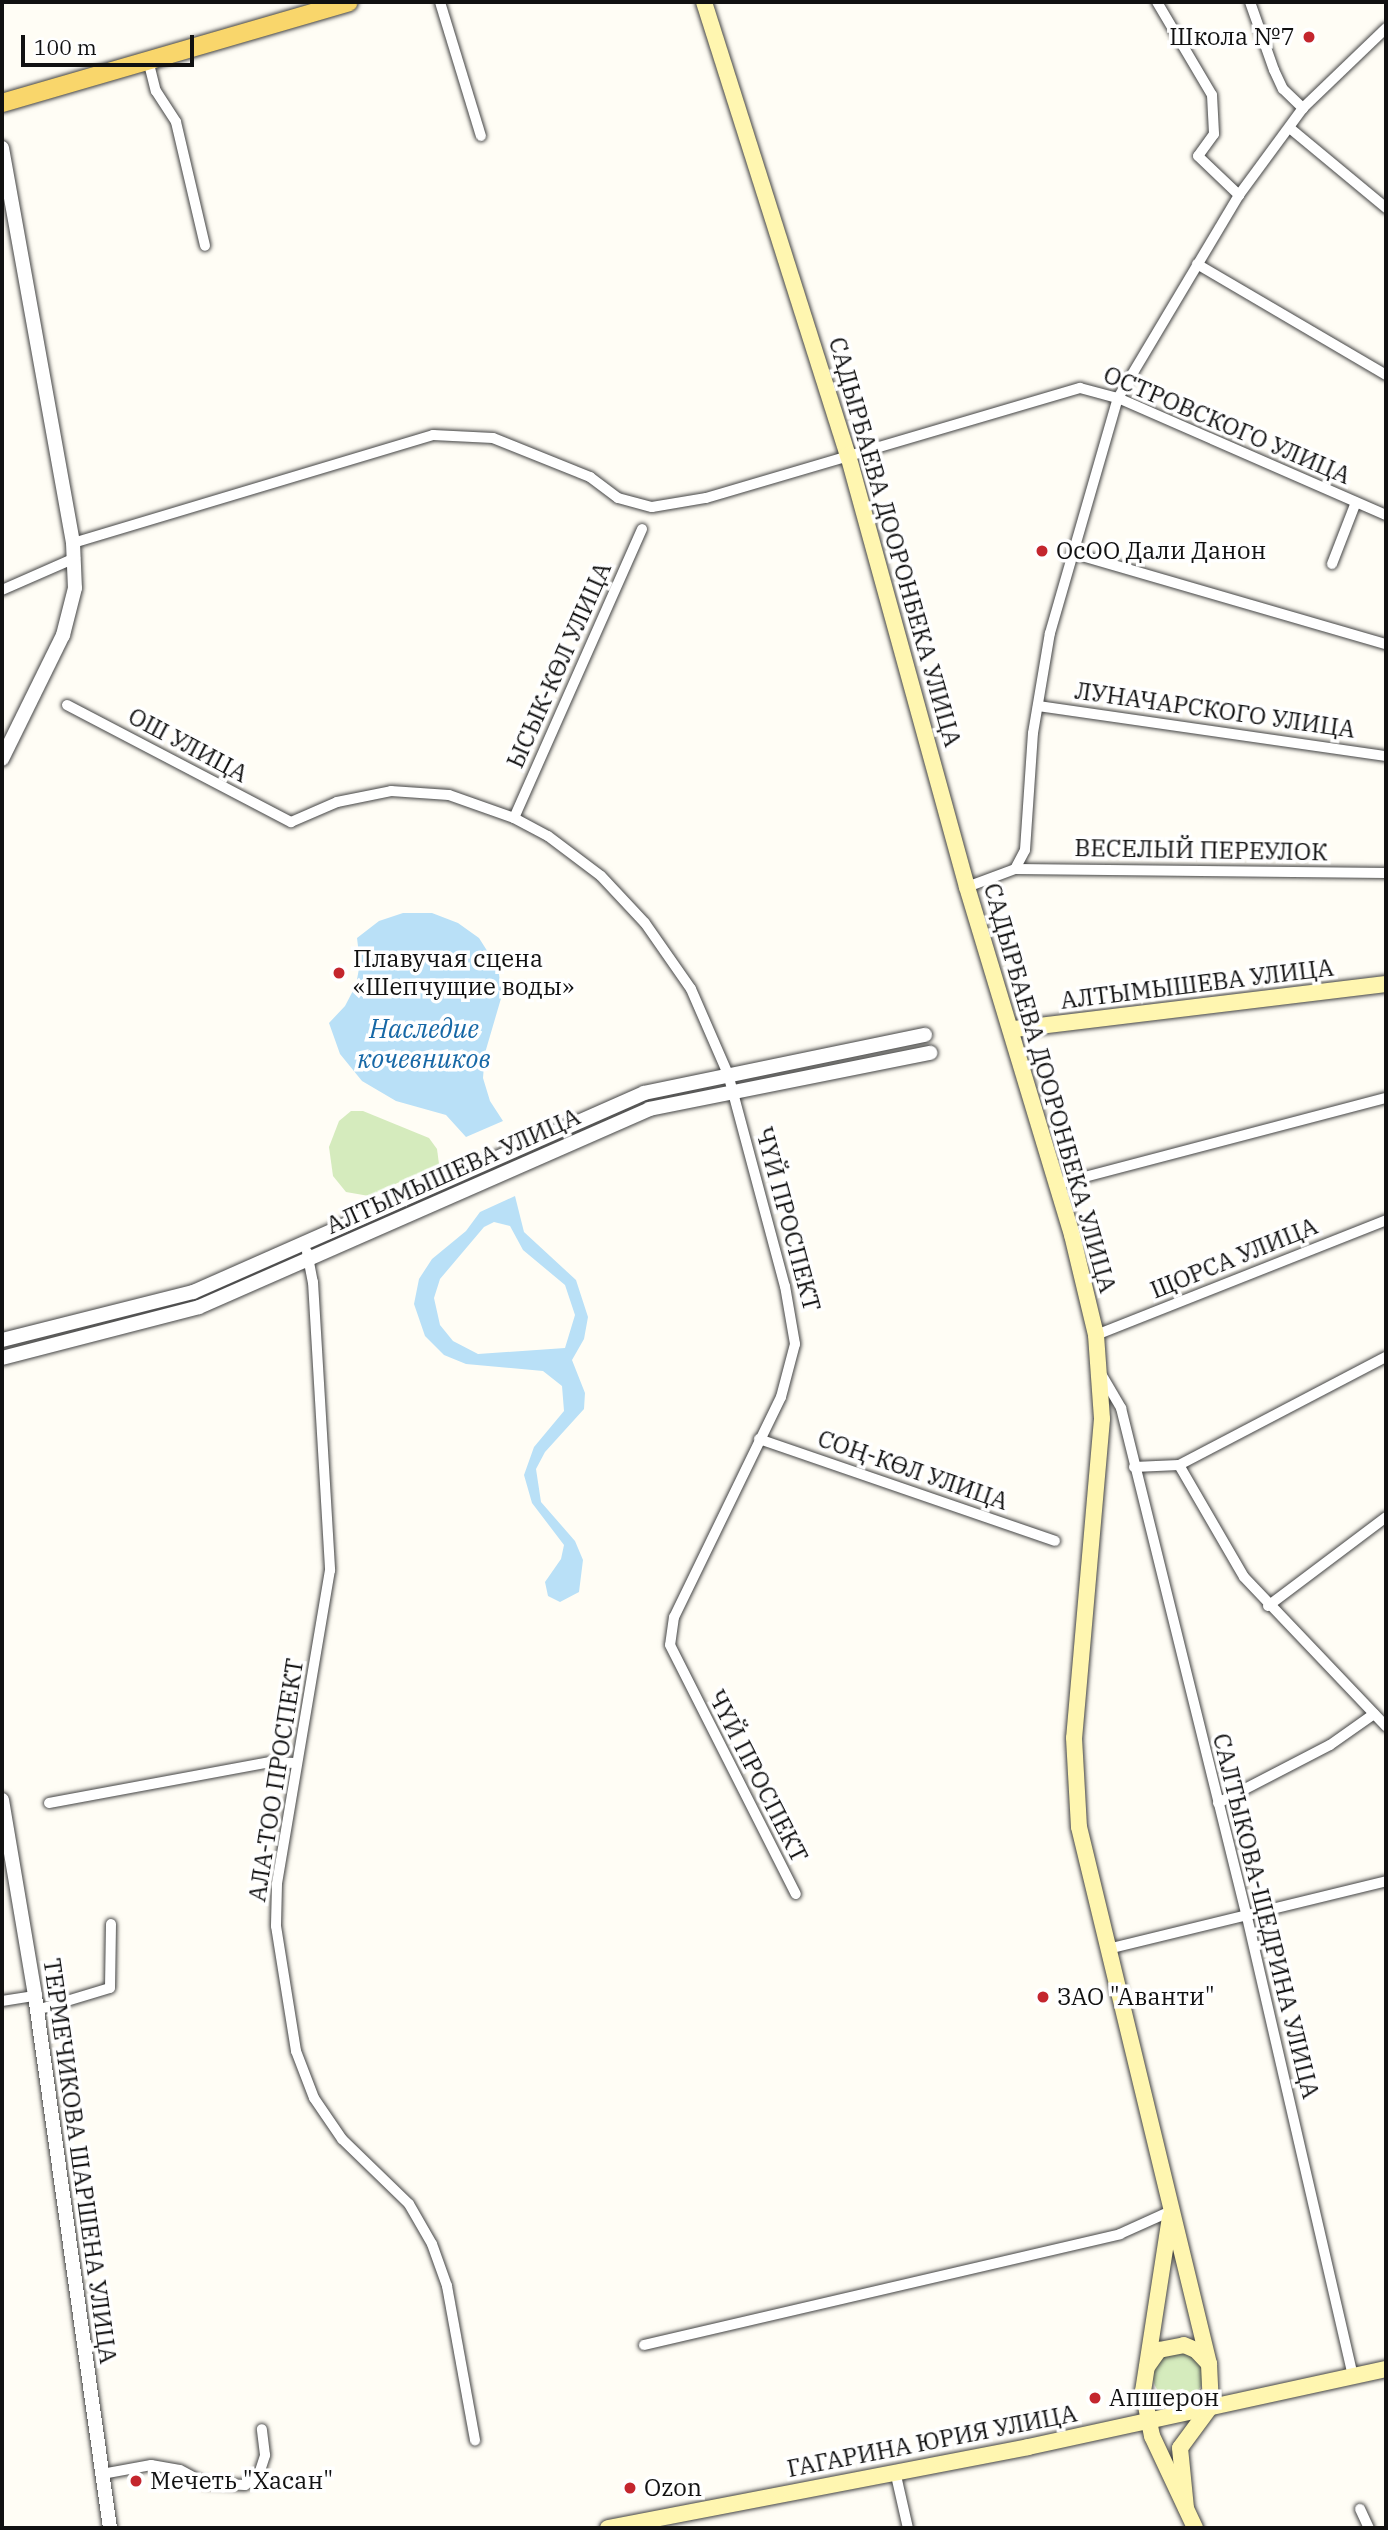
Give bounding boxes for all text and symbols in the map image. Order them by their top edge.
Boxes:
scale bar [24,21,198,65]
place label: Школа №7 [1169,23,1295,51]
marker: Школа №7 [1301,29,1317,45]
text: 100 m [34,33,97,61]
street label: САДЫРБАЕВА ДООРОНБЕКА УЛИЦА [823,334,967,750]
street label: ОСТРОВСКОГО УЛИЦА [1099,360,1355,490]
place label: ОсОО Дали Данон [1056,537,1266,565]
marker: ОсОО Дали Данон [1034,543,1050,559]
street label: ЫСЫК-КӨЛ УЛИЦА [501,558,617,772]
street label: ЛУНАЧАРСКОГО УЛИЦА [1073,676,1357,744]
street label: ОШ УЛИЦА [123,702,253,788]
street label: ВЕСЕЛЫЙ ПЕРЕУЛОК [1074,833,1328,867]
street label: САДЫРБАЕВА ДООРОНБЕКА УЛИЦА [978,880,1122,1296]
place label: Плавучая сцена «Шепчущие воды» [353,945,574,1001]
street label: АЛТЫМЫШЕВА УЛИЦА [1059,953,1335,1015]
marker: Плавучая сцена «Шепчущие воды» [331,965,347,981]
water label: Наследие кочевников [357,1013,491,1074]
street label: АЛТЫМЫШЕВА УЛИЦА [322,1102,584,1240]
street label: ЧҮЙ ПРОСПЕКТ [750,1124,826,1314]
street label: ЩОРСА УЛИЦА [1146,1211,1322,1305]
street label: СОҢ-КӨЛ УЛИЦА [814,1424,1012,1516]
street label: АЛА-ТОО ПРОСПЕКТ [243,1656,309,1904]
street label: ЧҮЙ ПРОСПЕКТ [702,1685,814,1867]
street label: САЛТЫКОВА-ЩЕДРИНА УЛИЦА [1207,1730,1325,2102]
street label: ТЕРМЕЧИКОВА ШАРШЕНА УЛИЦА [37,1956,123,2366]
place label: ЗАО "Аванти" [1057,1983,1215,2011]
marker: ЗАО "Аванти" [1035,1989,1051,2005]
place label: Апшерон [1109,2384,1219,2412]
marker: Апшерон [1087,2390,1103,2406]
street label: ГАГАРИНА ЮРИЯ УЛИЦА [785,2399,1079,2483]
place label: Мечеть "Хасан" [150,2467,333,2495]
marker: Мечеть "Хасан" [128,2473,144,2489]
place label: Ozon [644,2474,702,2502]
marker: Ozon [622,2480,638,2496]

